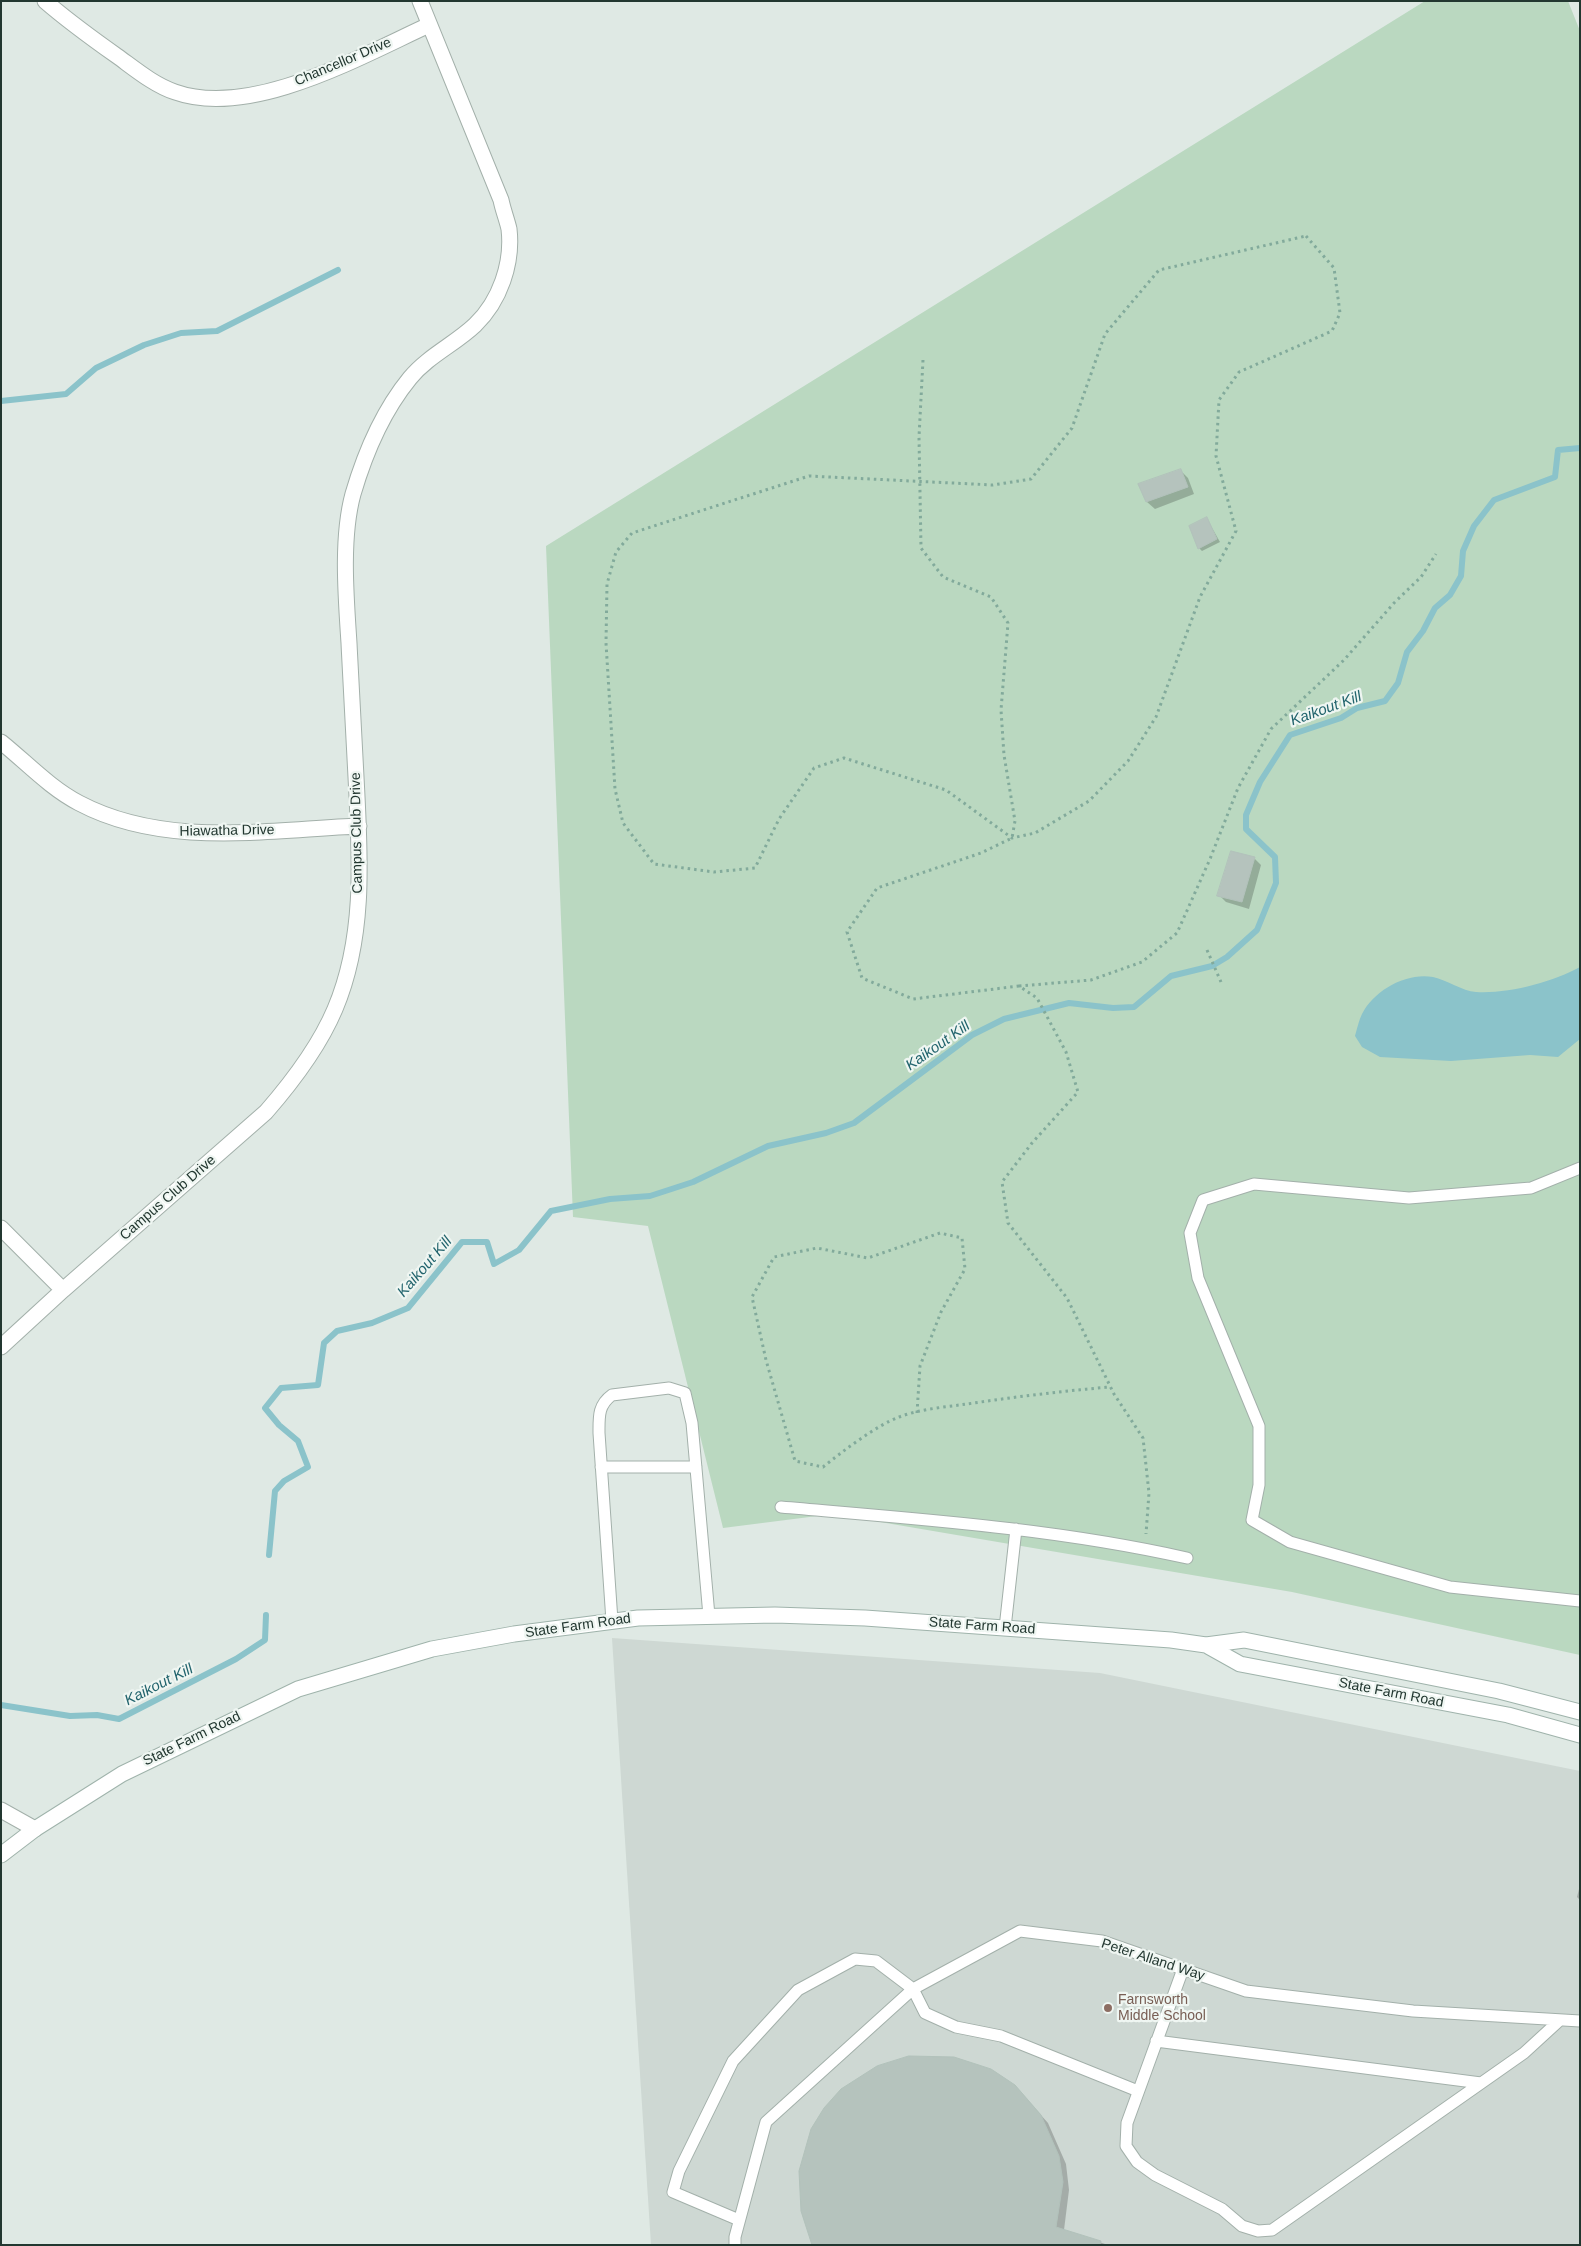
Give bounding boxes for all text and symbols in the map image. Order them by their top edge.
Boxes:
street label: Chancellor Drive [292,34,394,90]
water label: Kaikout Kill [1288,688,1364,730]
street label: Campus Club Drive [348,772,366,894]
street label: Hiawatha Drive [179,822,275,840]
water label: Kaikout Kill [902,1017,974,1075]
street label: Campus Club Drive [117,1152,219,1244]
water label: Kaikout Kill [394,1233,456,1301]
street label: State Farm Road [524,1610,632,1642]
street label: State Farm Road [928,1614,1036,1638]
water label: Kaikout Kill [122,1660,196,1710]
street label: State Farm Road [1337,1675,1445,1711]
street label: State Farm Road [140,1708,244,1770]
street label: Peter Alland Way [1099,1935,1207,1985]
place label: Farnsworth Middle School [1118,1992,1206,2024]
marker: Farnsworth Middle School [1102,2002,1114,2014]

